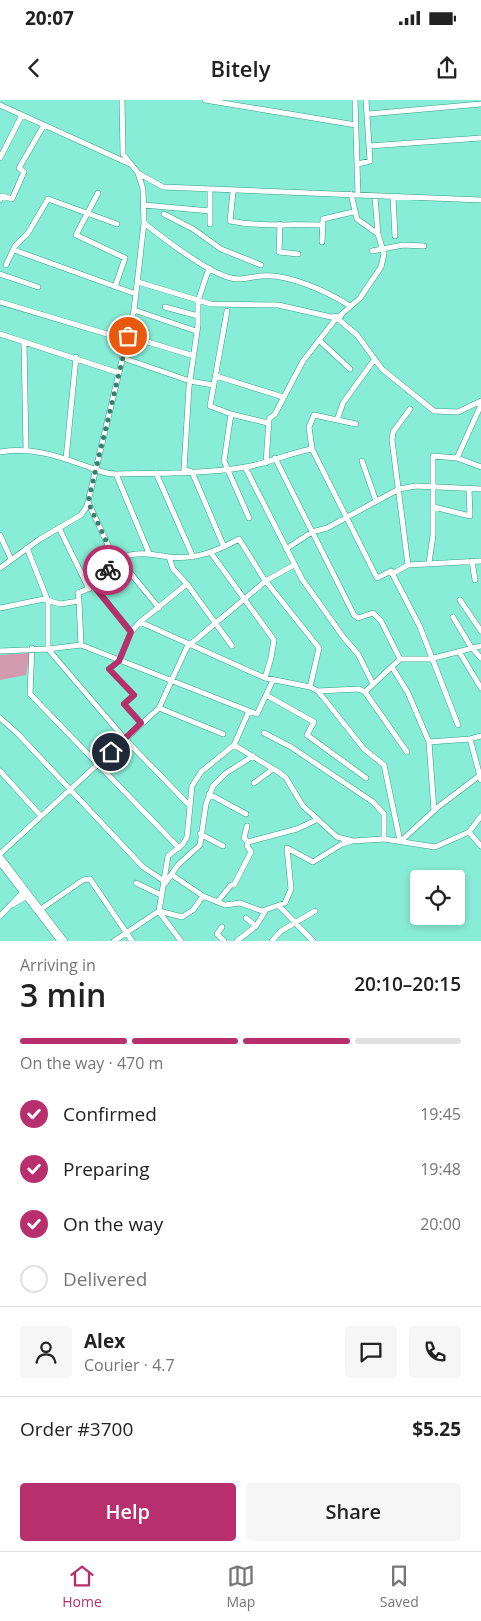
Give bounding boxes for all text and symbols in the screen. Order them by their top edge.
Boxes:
text: 20:07 [25,5,74,31]
text: Bitely [211,53,270,83]
icon: back [20,54,48,82]
icon: share [433,54,461,82]
pin [107,315,149,357]
icon: bag [114,322,142,350]
courier [83,545,133,595]
icon: bike [94,556,122,584]
pin [90,731,132,773]
icon: home [97,738,125,766]
map controls [410,870,465,925]
button: locate [410,870,465,925]
text: Arriving in [20,954,96,976]
text: 20:10–20:15 [354,971,461,997]
text: 3 min [20,973,106,1016]
text: On the way · 470 m [20,1052,163,1074]
icon: check [20,1100,48,1128]
text: Confirmed [63,1101,157,1127]
text: 19:45 [420,1103,461,1125]
icon: check [20,1155,48,1183]
text: Preparing [63,1156,150,1182]
text: 19:48 [420,1158,461,1180]
icon: check [20,1210,48,1238]
text: On the way [63,1211,163,1237]
text: 20:00 [420,1213,461,1235]
text: Delivered [63,1266,147,1292]
button: person [20,1326,72,1378]
button: chat [345,1326,397,1378]
button: phone [409,1326,461,1378]
text: Alex [84,1328,125,1354]
text: Courier · 4.7 [84,1354,175,1376]
text: Order #3700 [20,1416,133,1442]
text: $5.25 [412,1416,461,1442]
button: Help [20,1483,236,1541]
button: Share [246,1483,461,1541]
tab: Home [62,1562,102,1611]
tab: Map [226,1562,255,1611]
tab: Saved [380,1562,419,1611]

